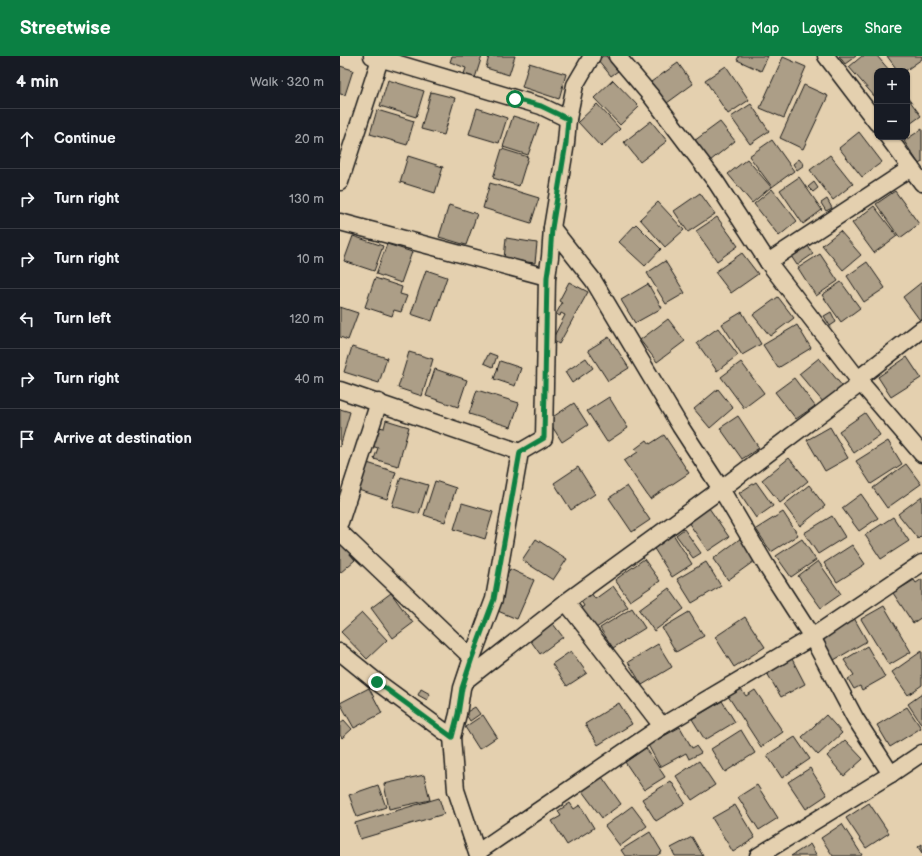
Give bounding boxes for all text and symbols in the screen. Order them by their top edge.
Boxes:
text: Streetwise [20,17,111,40]
text: Map [751,20,779,37]
text: Layers [801,20,843,37]
text: Share [865,20,902,37]
map controls [874,68,910,140]
button: + [874,68,910,104]
text: 4 min [16,72,59,92]
text: Walk · 320 m [250,74,324,90]
route start [506,90,524,108]
button: − [874,104,910,140]
icon: ahead [16,128,38,150]
text: Continue [54,129,116,148]
text: 20 m [294,131,324,147]
icon: right [16,188,38,210]
text: Turn right [54,189,119,208]
text: 130 m [289,191,324,207]
icon: right [16,248,38,270]
text: Turn right [54,249,119,268]
text: 10 m [297,251,324,267]
icon: left [16,308,38,330]
text: Turn left [54,309,111,328]
text: 120 m [289,311,324,327]
icon: right [16,368,38,390]
text: Turn right [54,369,119,388]
text: 40 m [294,371,324,387]
icon: arrive [16,428,38,450]
text: Arrive at destination [54,429,192,448]
route end [368,673,386,691]

